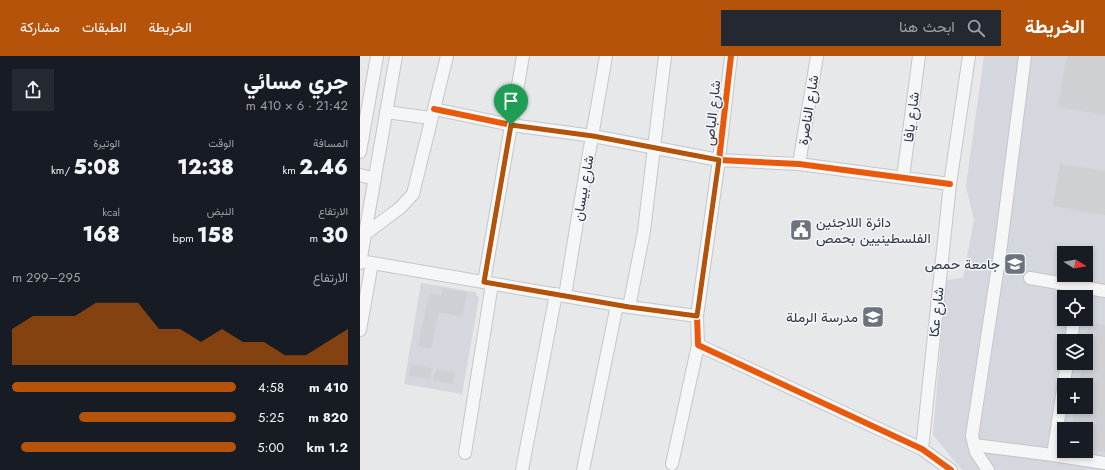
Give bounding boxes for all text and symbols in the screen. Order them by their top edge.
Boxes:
search box [721,10,1001,46]
text: الخريطة [1025,13,1085,40]
text: ابحث هنا [899,16,955,38]
text: مشاركة [20,17,60,37]
text: الطبقات [82,17,126,37]
text: الخريطة [148,17,192,37]
icon: search [965,17,987,39]
text: جري مسائي [243,65,348,97]
button: share [12,69,54,111]
street label: شارع الناصرة [793,74,824,147]
street label: شارع الباص [699,79,726,147]
pin [494,84,528,125]
icon: arrive [500,90,522,112]
street label: شارع يافا [898,91,925,143]
text: 21:42 · 6 × 410 m [246,96,348,115]
text: الوتيرة [93,135,120,151]
text: الوقت [208,135,234,151]
text: المسافة [313,135,348,151]
text: 5:08 [73,153,120,182]
text: 12:38 [177,153,234,182]
text: 2.46 [299,153,348,182]
street label: شارع بيسان [567,154,600,223]
text: /km [51,162,73,178]
text: km [282,162,299,178]
text: النبض [207,203,234,219]
text: الارتفاع [318,203,348,219]
text: kcal [102,204,120,220]
place label: دائرة اللاجئين الفلسطينيين بحمص [816,212,931,248]
public building icon: دائرة اللاجئين الفلسطينيين بحمص [788,217,814,243]
text: 168 [83,220,120,249]
text: 158 [197,221,234,250]
text: 30 [322,221,348,250]
text: bpm [173,230,197,246]
text: m [310,230,322,246]
north arrow [1057,246,1093,282]
map controls [1057,246,1093,458]
school or university icon: جامعة حمص [1002,251,1028,277]
place label: جامعة حمص [925,254,1000,274]
text: 295–299 m [12,268,80,287]
text: الارتفاع [313,268,348,287]
street label: شارع عكا [923,286,950,338]
button: locate [1057,290,1093,326]
school or university icon: مدرسة الرملة [860,304,886,330]
place label: مدرسة الرملة [786,307,858,327]
button: layers [1057,334,1093,370]
text: 4:58 [258,378,284,397]
text: 410 m [309,378,348,397]
button: + [1057,378,1093,414]
text: 5:25 [258,408,284,427]
text: 820 m [308,408,348,427]
button: − [1057,422,1093,458]
text: 5:00 [257,438,284,457]
text: 1.2 km [307,438,348,457]

